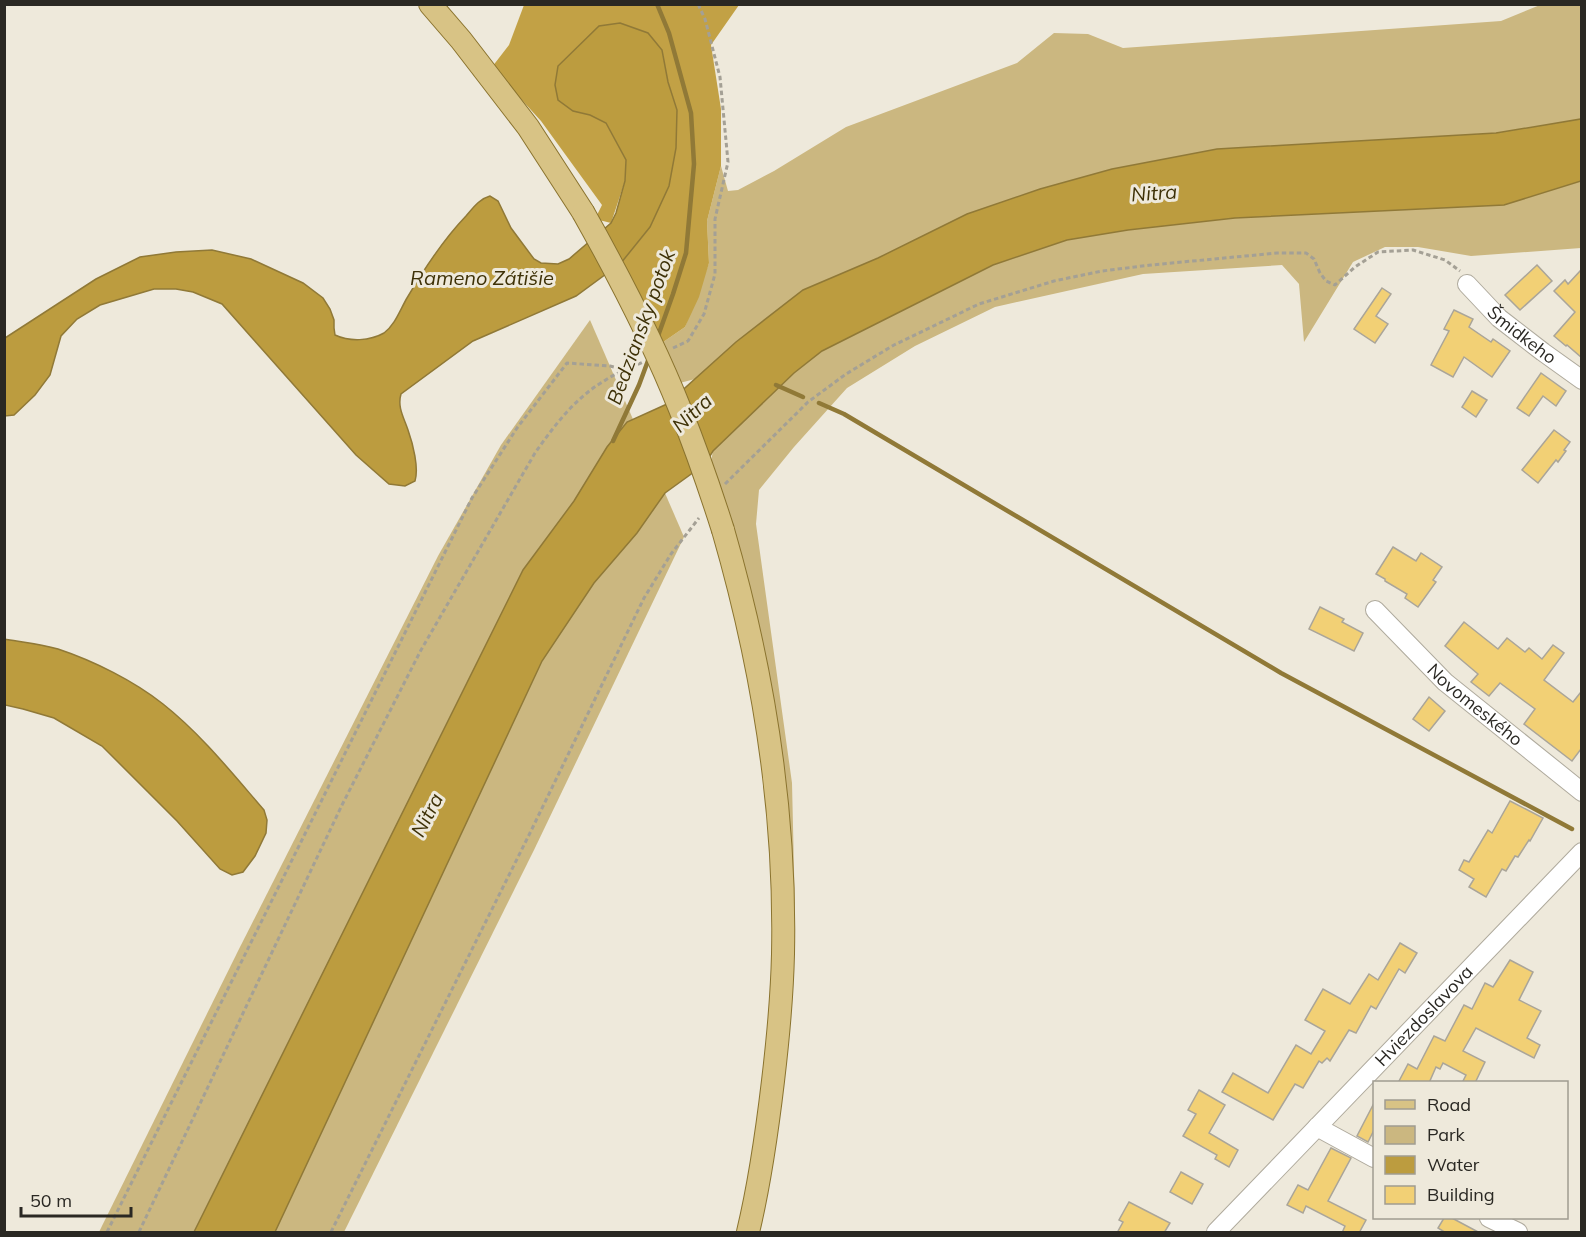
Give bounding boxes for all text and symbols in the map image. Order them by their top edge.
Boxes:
water label: Nitra [1130,178,1178,207]
water label: Bedziansky potok [601,245,680,408]
water label: Rameno Zátišie [410,265,554,290]
street label: Šmidkeho [1482,301,1561,369]
water label: Nitra [666,388,717,437]
street label: Novomeského [1422,658,1528,751]
water label: Nitra [405,789,448,841]
street label: Hviezdoslavova [1370,960,1478,1071]
legend [1373,1081,1568,1219]
text: Road [1427,1093,1471,1116]
text: Park [1427,1123,1466,1146]
text: Water [1427,1153,1480,1176]
scale bar [21,1180,130,1218]
text: Building [1427,1183,1495,1206]
text: 50 m [30,1189,72,1212]

